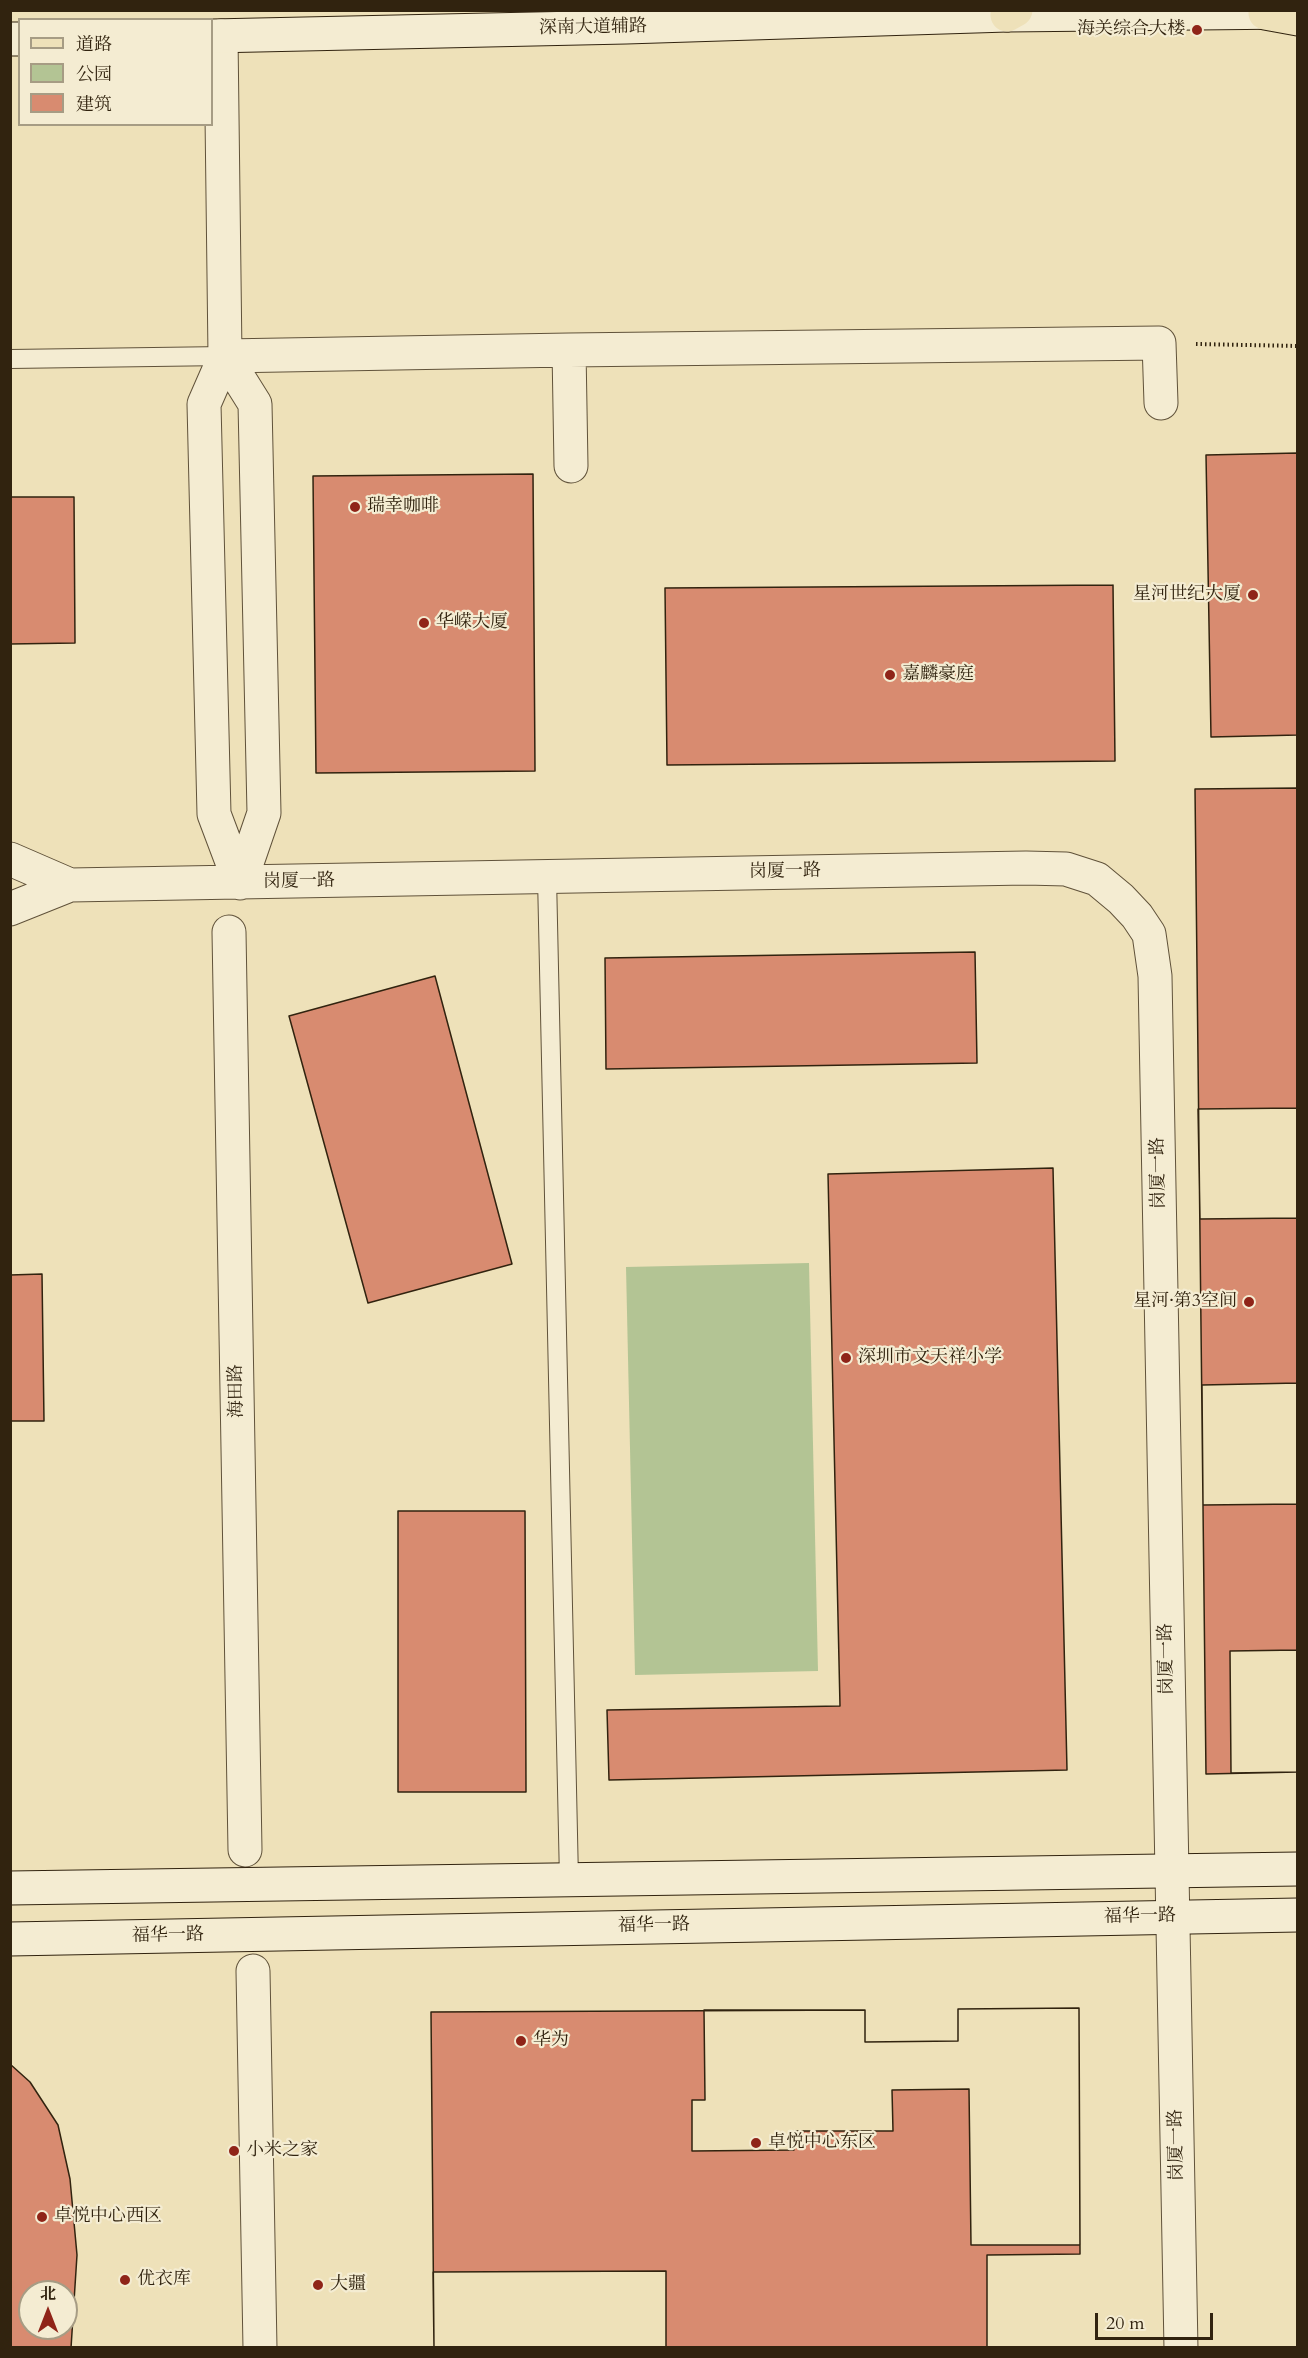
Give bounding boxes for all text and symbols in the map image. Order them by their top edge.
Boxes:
street label: 深南大道辅路 [539,16,647,40]
legend [18,18,213,126]
place label: 海关综合大楼 [1077,19,1185,41]
marker: 海关综合大楼 [1190,23,1204,37]
text: 道路 [76,32,112,57]
text: 公园 [76,62,112,87]
text: 建筑 [76,92,112,117]
place label: 瑞幸咖啡 [367,496,439,518]
marker: 瑞幸咖啡 [348,500,362,514]
place label: 星河世纪大厦 [1133,584,1241,606]
marker: 星河世纪大厦 [1246,588,1260,602]
place label: 华嵘大厦 [436,612,508,634]
marker: 华嵘大厦 [417,616,431,630]
place label: 嘉麟豪庭 [902,664,974,686]
marker: 嘉麟豪庭 [883,668,897,682]
street label: 岗厦一路 [749,861,821,883]
street label: 岗厦一路 [263,871,335,893]
street label: 岗厦一路 [1148,1137,1170,1209]
place label: 星河·第3空间 [1133,1291,1237,1313]
marker: 星河·第3空间 [1242,1295,1256,1309]
place label: 深圳市文天祥小学 [858,1347,1002,1369]
marker: 深圳市文天祥小学 [839,1351,853,1365]
street label: 海田路 [226,1364,248,1418]
street label: 岗厦一路 [1156,1623,1178,1695]
street label: 福华一路 [1104,1906,1176,1928]
street label: 福华一路 [618,1915,690,1937]
street label: 福华一路 [132,1925,204,1947]
place label: 华为 [533,2030,569,2052]
marker: 华为 [514,2034,528,2048]
street label: 岗厦一路 [1166,2109,1188,2181]
place label: 卓悦中心东区 [768,2132,876,2154]
marker: 卓悦中心东区 [749,2136,763,2150]
place label: 小米之家 [246,2140,318,2162]
marker: 小米之家 [227,2144,241,2158]
place label: 卓悦中心西区 [54,2206,162,2228]
marker: 卓悦中心西区 [35,2210,49,2224]
place label: 优衣库 [137,2269,191,2291]
marker: 优衣库 [118,2273,132,2287]
place label: 大疆 [330,2274,366,2296]
marker: 大疆 [311,2278,325,2292]
north arrow [18,2280,78,2340]
text: 北 [40,2283,56,2305]
scale bar [1098,2301,1216,2339]
text: 20 m [1106,2311,1145,2336]

